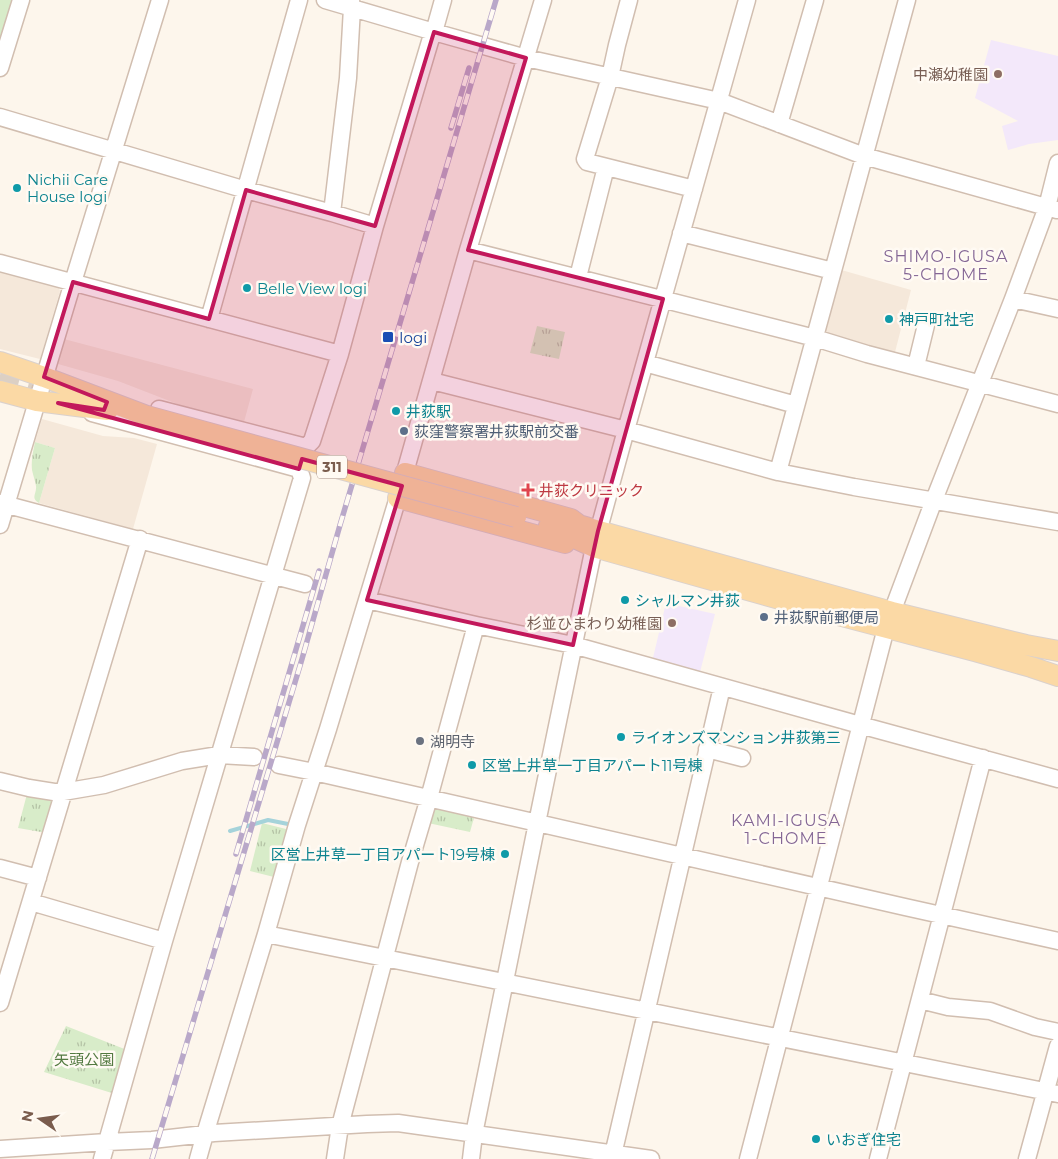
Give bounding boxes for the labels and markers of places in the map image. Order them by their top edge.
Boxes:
place label: 中瀬幼稚園 [913,65,988,84]
marker: 中瀬幼稚園 [992,68,1004,80]
place label: Nichii Care House Iogi [27,170,108,206]
marker: Nichii Care House Iogi [11,182,23,194]
place label: Belle View Iogi [257,279,367,298]
marker: Belle View Iogi [241,282,253,294]
place label: 神戸町社宅 [899,310,974,329]
marker: 神戸町社宅 [883,313,895,325]
place label: Iogi [399,328,427,347]
marker: Iogi [381,330,395,344]
place label: 井荻駅 [406,402,451,421]
marker: 井荻駅 [390,405,402,417]
place label: 荻窪警察署井荻駅前交番 [414,422,579,441]
marker: 荻窪警察署井荻駅前交番 [398,425,410,437]
place label: 井荻クリニック [539,481,644,500]
marker: 井荻クリニック [521,483,535,497]
place label: シャルマン井荻 [635,591,740,610]
marker: シャルマン井荻 [619,594,631,606]
place label: 井荻駅前郵便局 [774,608,879,627]
marker: 井荻駅前郵便局 [758,611,770,623]
place label: 杉並ひまわり幼稚園 [527,614,662,633]
marker: 杉並ひまわり幼稚園 [666,617,678,629]
place label: ライオンズマンション井荻第三 [631,728,841,747]
marker: ライオンズマンション井荻第三 [615,731,627,743]
place label: 湖明寺 [430,732,475,751]
marker: 湖明寺 [414,735,426,747]
place label: 区営上井草一丁目アパート11号棟 [482,756,703,775]
marker: 区営上井草一丁目アパート11号棟 [466,759,478,771]
place label: 区営上井草一丁目アパート19号棟 [271,845,495,864]
marker: 区営上井草一丁目アパート19号棟 [499,848,511,860]
place label: いおぎ住宅 [826,1130,901,1149]
marker: いおぎ住宅 [810,1133,822,1145]

